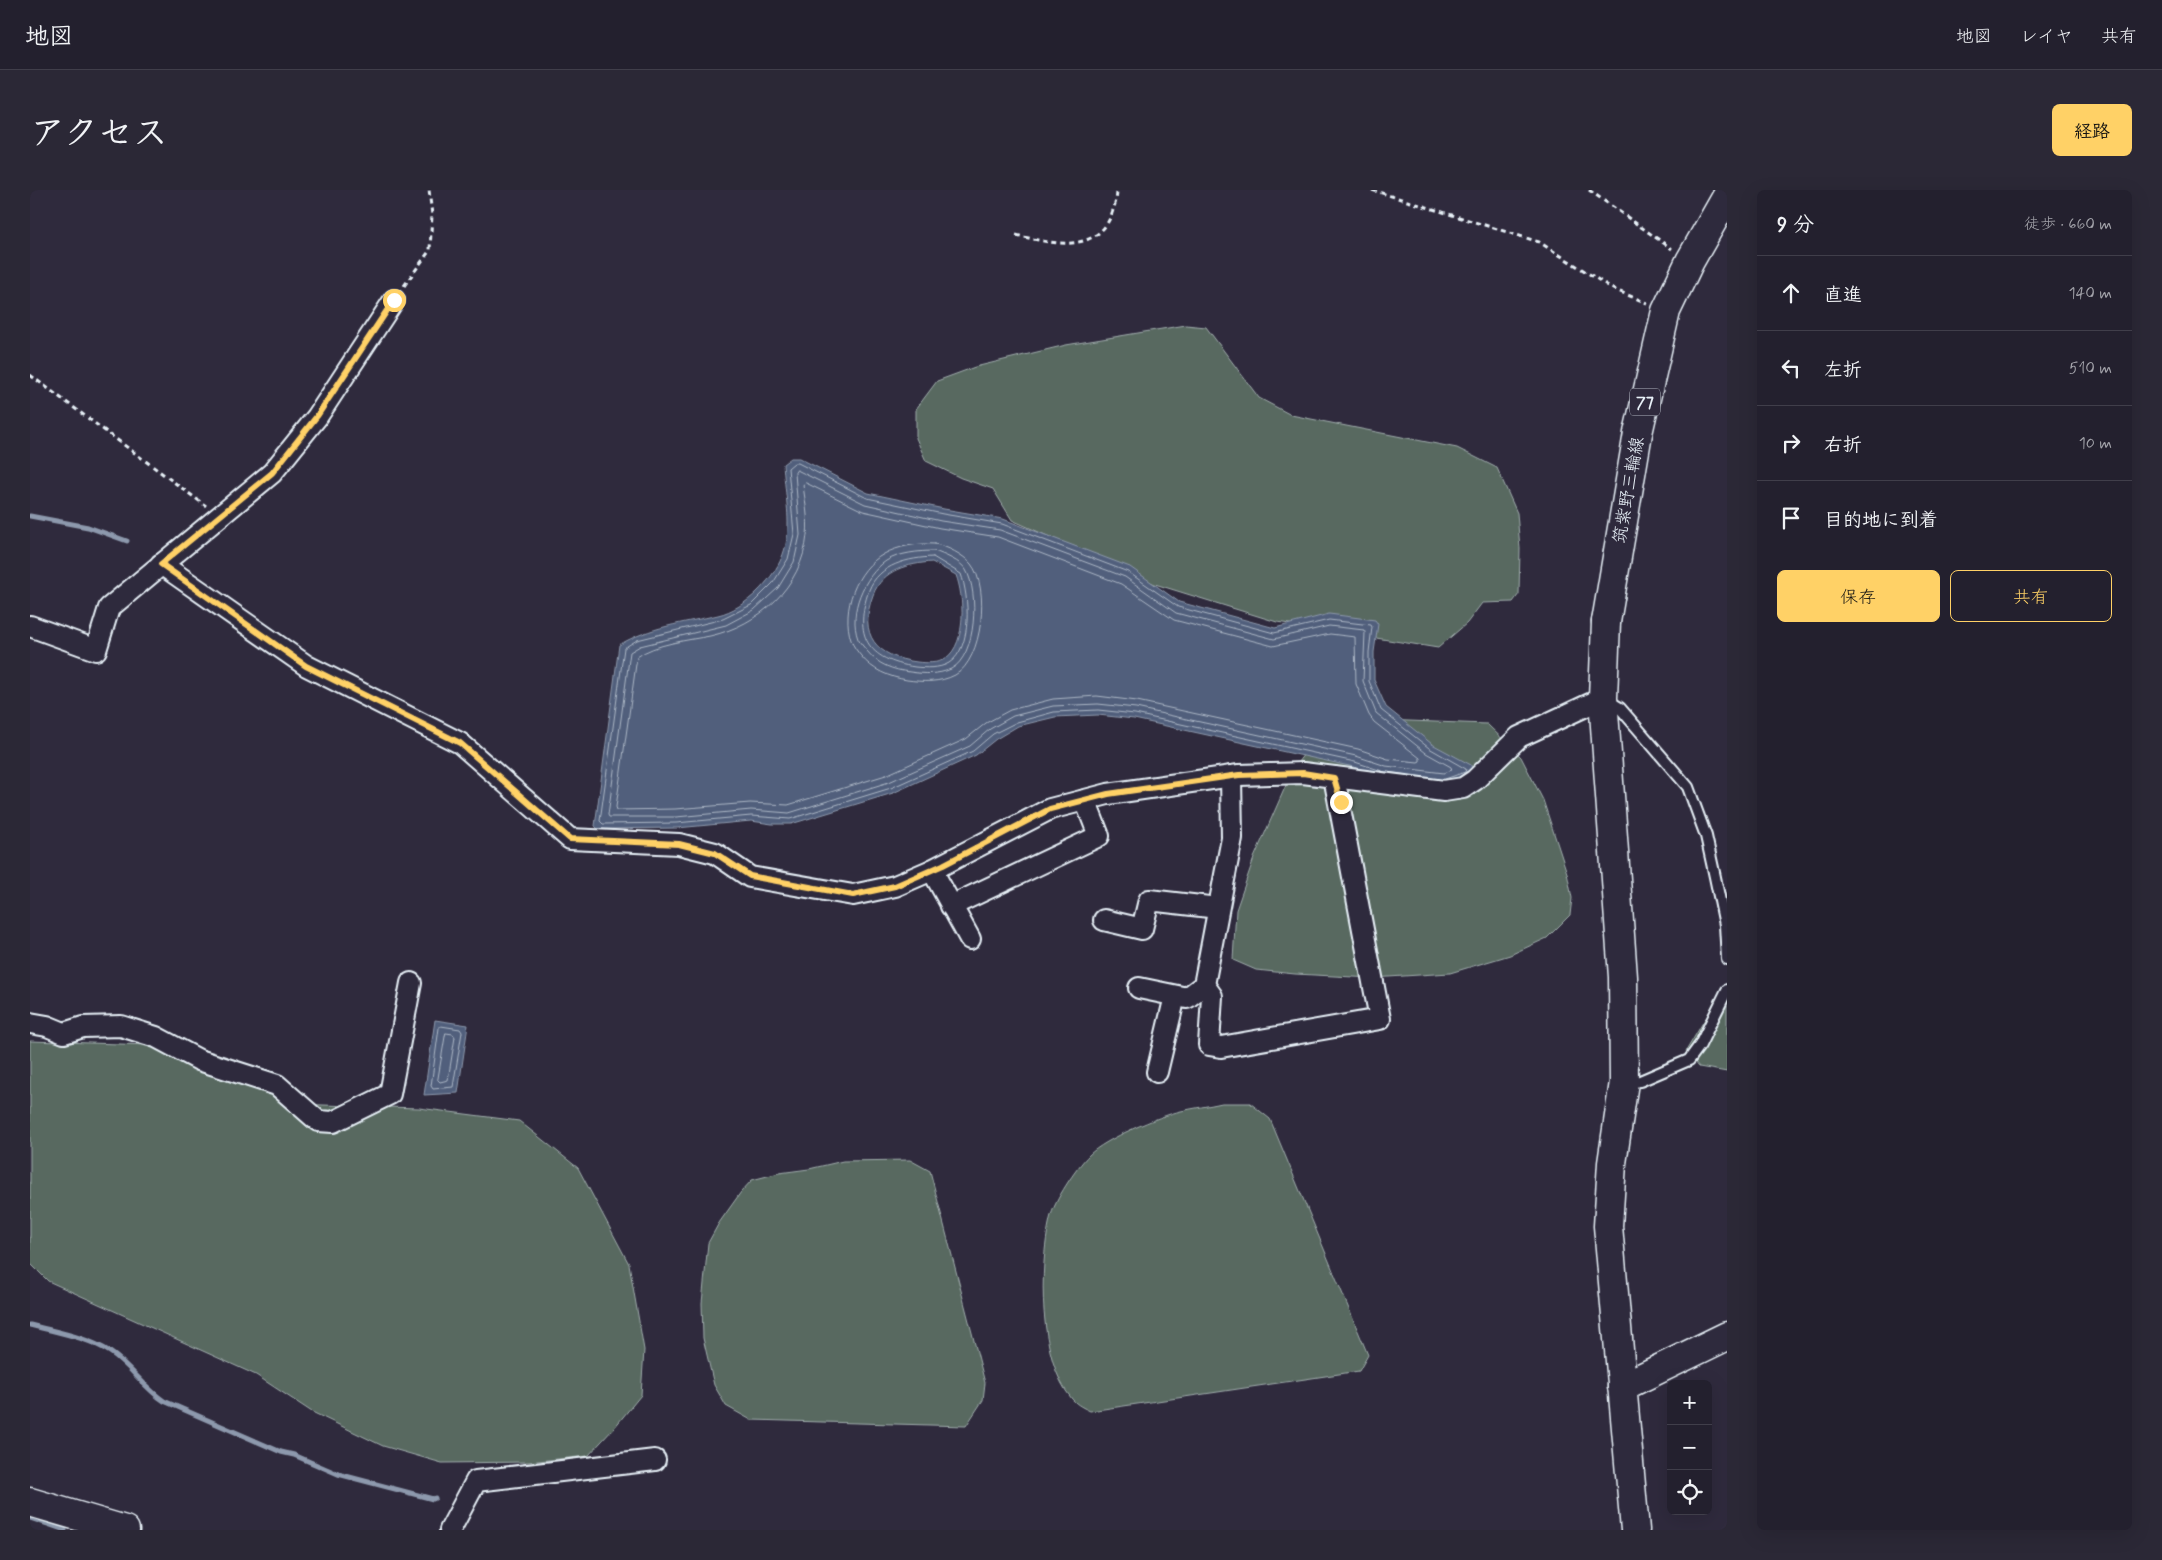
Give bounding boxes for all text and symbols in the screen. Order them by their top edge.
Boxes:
text: 地図 [25,22,73,53]
text: 地図 [1956,25,1992,49]
text: レイヤ [2020,25,2073,49]
text: 共有 [2101,25,2137,49]
button: 経路 [2052,104,2132,156]
text: アクセス [30,111,168,157]
text: 9 分 [1777,211,1814,239]
text: 徒歩 · 660 m [2024,214,2112,235]
icon: ahead [1777,279,1805,307]
text: 直進 [1824,283,1862,308]
text: 140 m [2068,283,2112,304]
route start [383,289,406,312]
icon: left [1777,354,1805,382]
text: 左折 [1824,358,1862,383]
text: 510 m [2069,358,2112,379]
road number: 77 [1630,388,1660,416]
icon: right [1777,429,1805,457]
text: 右折 [1824,433,1862,458]
text: 10 m [2079,433,2112,454]
street label: 筑紫野三輪線 [1608,435,1650,545]
icon: arrive [1777,504,1805,532]
text: 目的地に到着 [1824,508,1938,533]
button: 保存 [1777,570,1940,622]
button: 共有 [1950,570,2112,622]
route end [1330,791,1353,814]
map controls [1667,1380,1712,1515]
button: + [1667,1380,1712,1425]
button: − [1667,1425,1712,1470]
button: locate [1667,1470,1712,1515]

